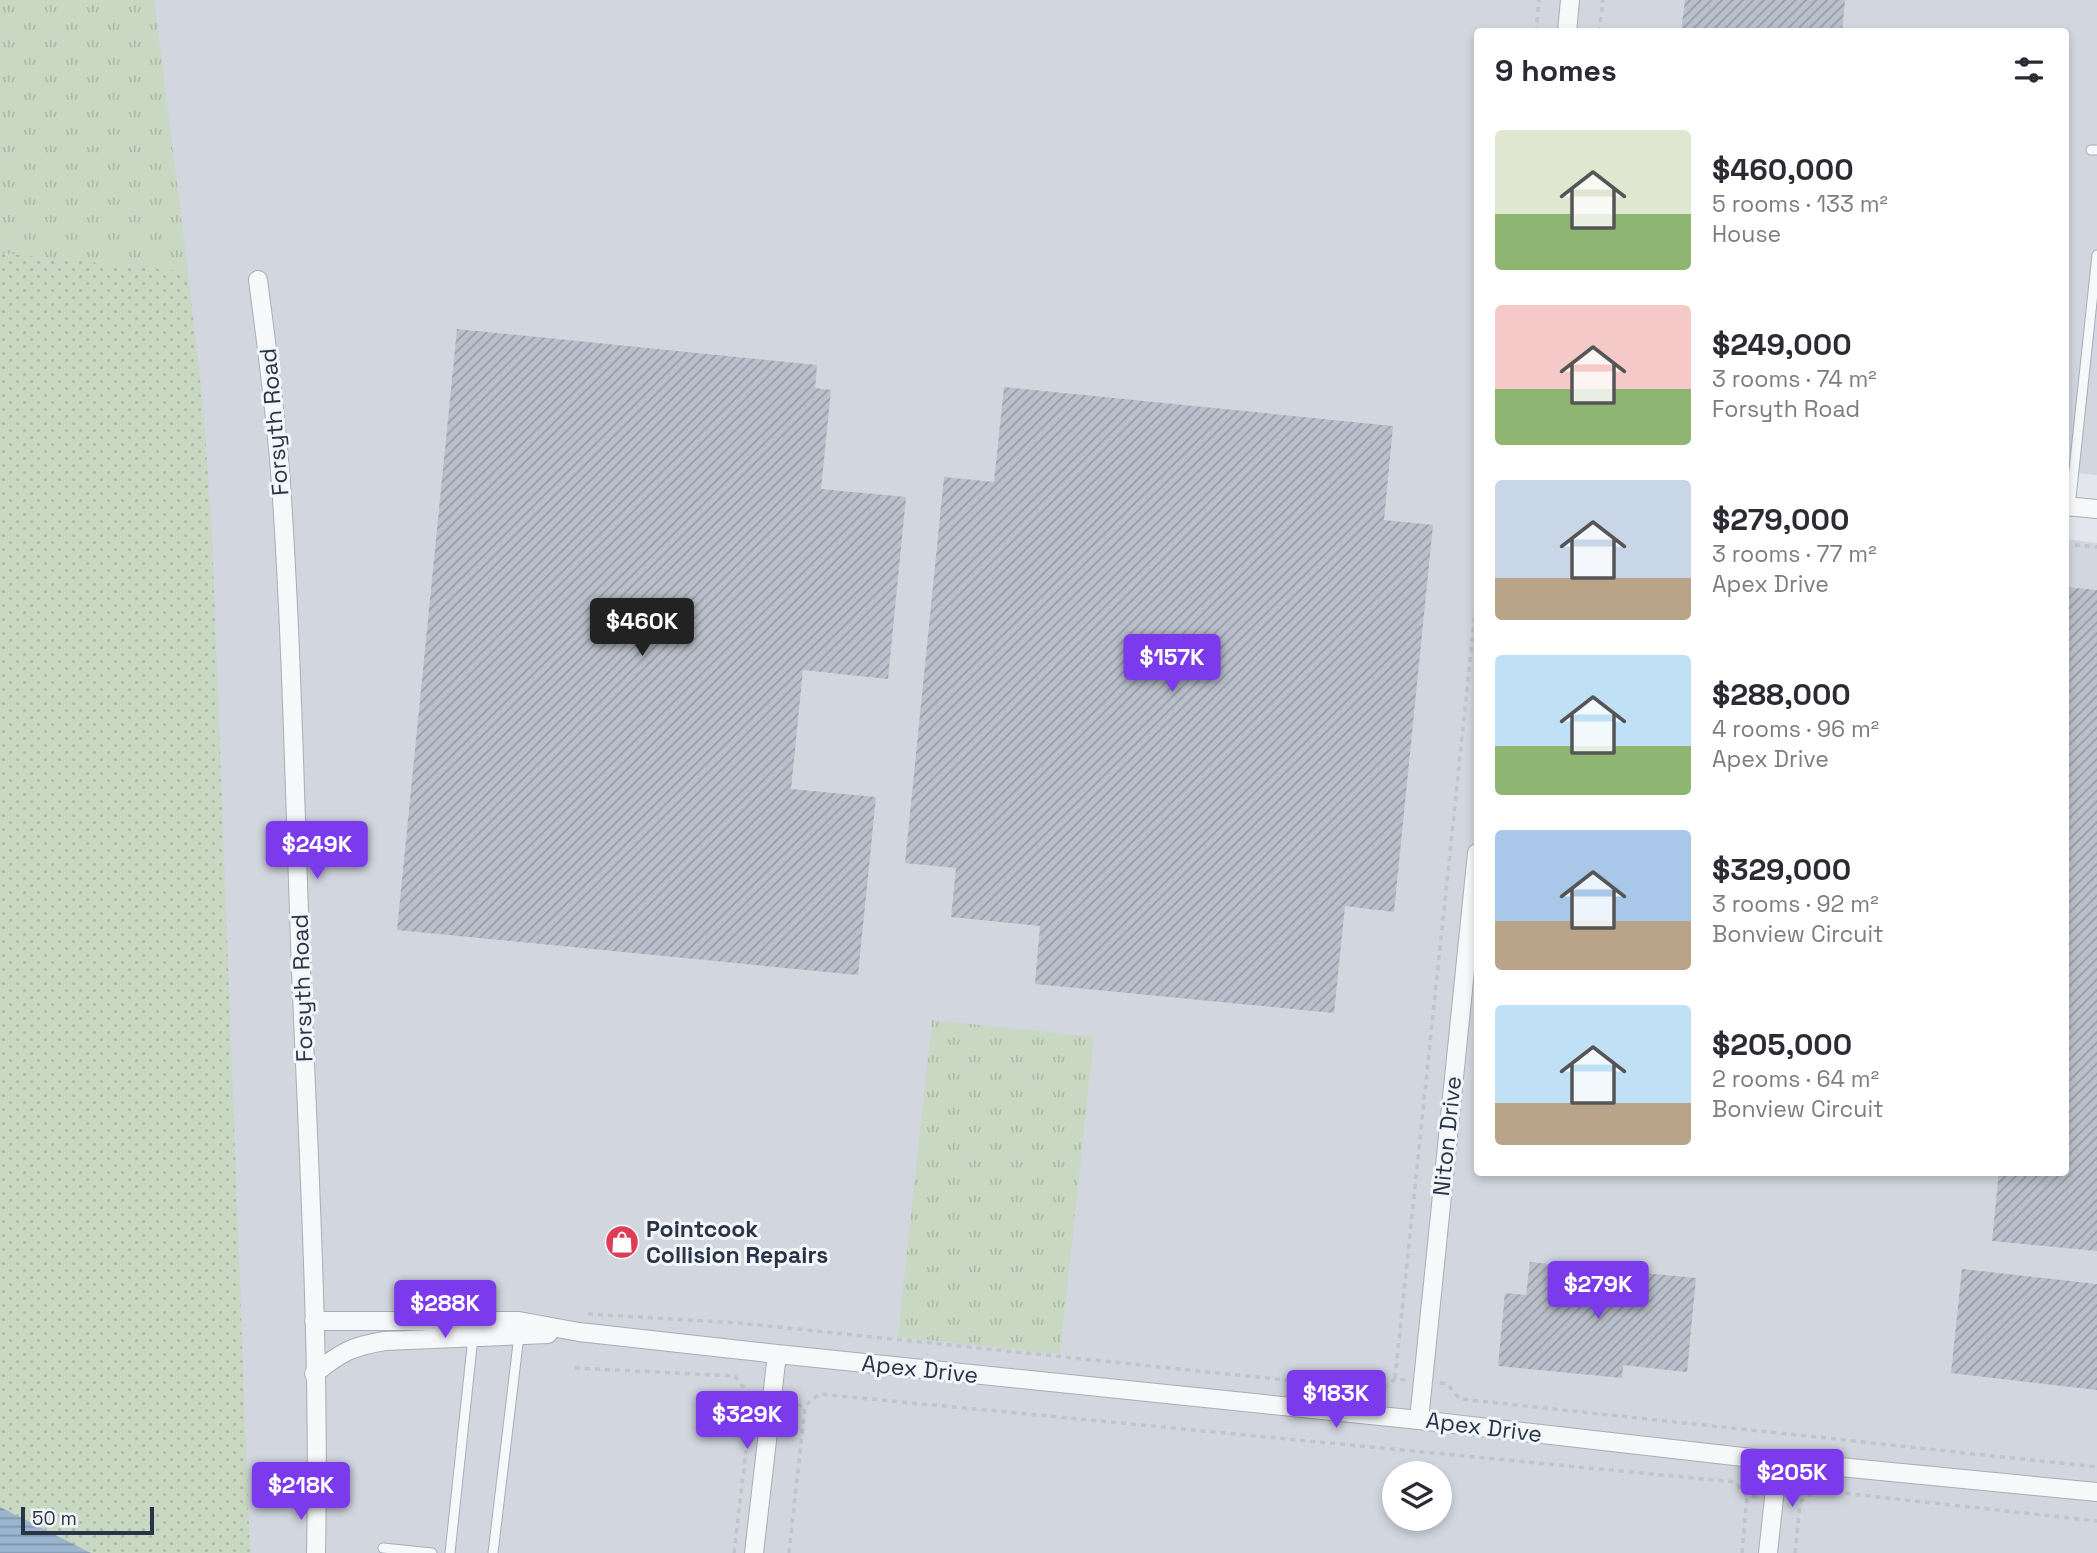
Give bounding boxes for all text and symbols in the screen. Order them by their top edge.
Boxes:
text: 9 homes [1495,51,1617,90]
icon: filters [2010,51,2048,89]
text: $460,000 [1712,150,1854,189]
icon: home [1551,158,1635,242]
text: 5 rooms · 133 m² [1712,189,1888,219]
text: House [1712,219,1781,249]
text: $249,000 [1712,325,1852,364]
icon: home [1551,333,1635,417]
street label: Forsyth Road [253,347,295,497]
text: 3 rooms · 74 m² [1712,364,1877,394]
text: Forsyth Road [1712,394,1860,424]
text: $279,000 [1712,500,1849,539]
icon: home [1551,508,1635,592]
text: 3 rooms · 77 m² [1712,539,1877,569]
text: Apex Drive [1712,569,1829,599]
pin: $460K [593,598,691,658]
text: $460K [606,606,678,636]
pin: $157K [1123,634,1221,694]
text: $157K [1140,642,1205,672]
text: $288,000 [1712,675,1851,714]
icon: home [1551,683,1635,767]
text: 4 rooms · 96 m² [1712,714,1879,744]
text: Apex Drive [1712,744,1829,774]
pin: $249K [268,822,366,881]
text: $249K [282,829,352,859]
text: $329,000 [1712,850,1851,889]
icon: home [1551,858,1635,942]
text: 3 rooms · 92 m² [1712,889,1879,919]
street label: Forsyth Road [284,913,320,1063]
text: Bonview Circuit [1712,919,1884,949]
text: $205,000 [1712,1025,1852,1064]
icon: home [1551,1033,1635,1117]
text: 2 rooms · 64 m² [1712,1064,1879,1094]
street label: Niton Drive [1426,1075,1468,1197]
text: Bonview Circuit [1712,1094,1884,1124]
place label: Pointcook Collision Repairs [646,1214,828,1270]
shop icon: Pointcook Collision Repairs [603,1223,641,1261]
pin: $279K [1549,1262,1647,1321]
text: $279K [1564,1269,1632,1299]
pin: $288K [396,1280,494,1340]
text: $288K [410,1288,480,1318]
street label: Apex Drive [860,1348,980,1390]
pin: $183K [1287,1370,1385,1430]
text: $183K [1303,1378,1369,1408]
pin: $329K [698,1392,796,1451]
text: $329K [712,1399,782,1429]
street label: Apex Drive [1424,1405,1544,1449]
pin: $205K [1743,1450,1841,1509]
text: $205K [1757,1457,1827,1487]
map controls [1382,1461,1452,1531]
button: layers [1382,1461,1452,1531]
pin: $218K [252,1462,350,1522]
text: $218K [268,1470,334,1500]
scale bar [21,1504,154,1536]
text: 50 m [32,1506,77,1531]

